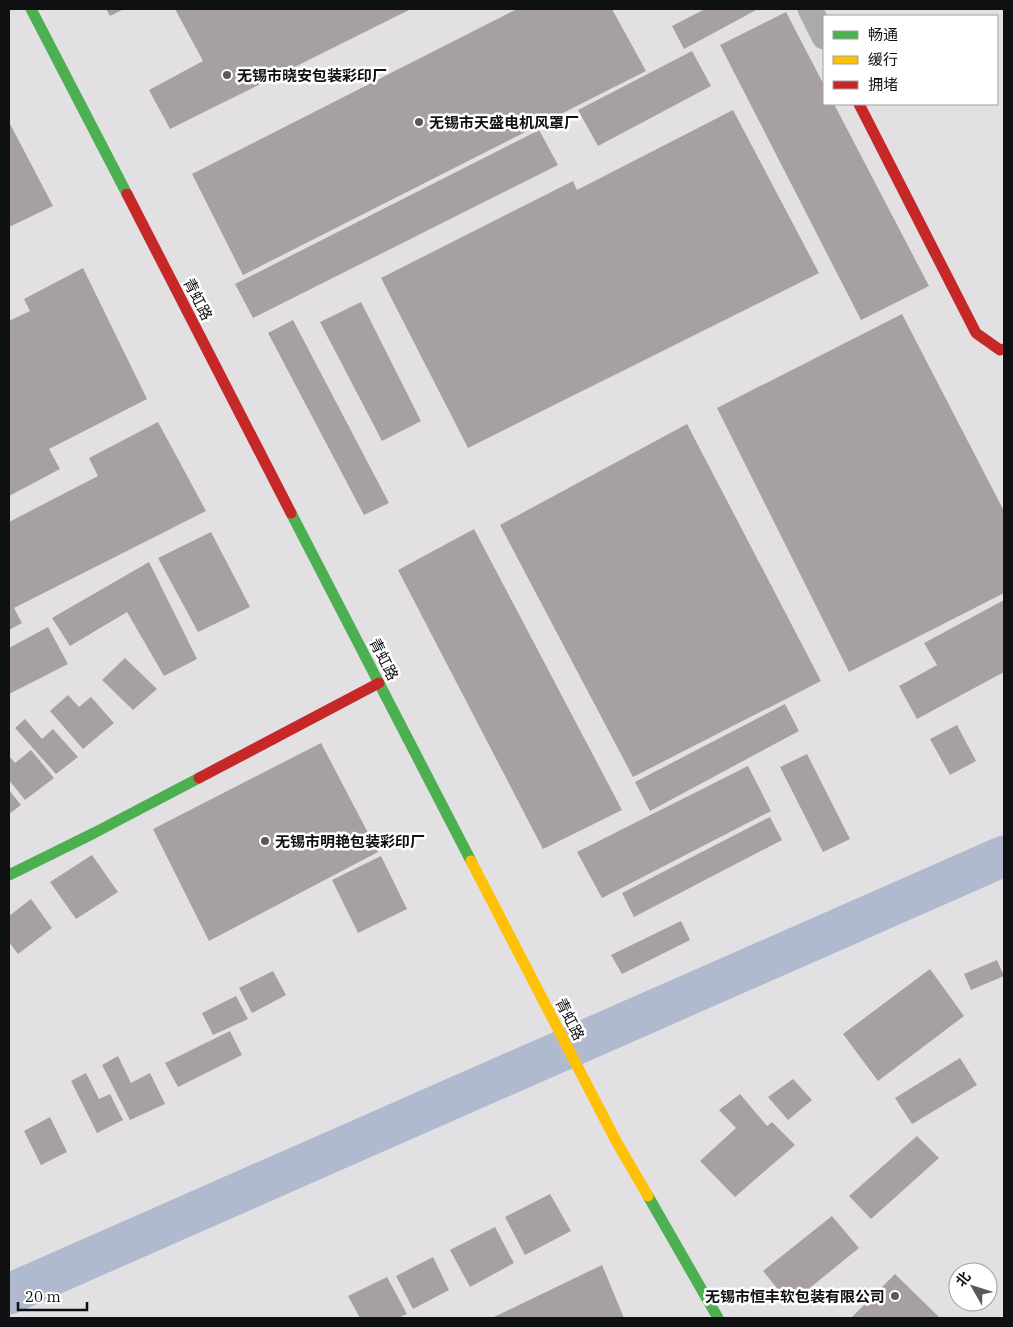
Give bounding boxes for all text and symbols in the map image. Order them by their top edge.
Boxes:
legend [823,15,998,105]
text: 畅通 [868,25,898,44]
text: 缓行 [868,50,898,69]
place label: 无锡市晓安包装彩印厂 [237,66,387,85]
marker: 无锡市晓安包装彩印厂 [221,69,233,81]
text: 拥堵 [868,75,898,94]
place label: 无锡市天盛电机风罩厂 [429,113,579,132]
marker: 无锡市天盛电机风罩厂 [413,116,425,128]
street label: 青虹路 [179,275,217,323]
street label: 青虹路 [365,635,403,683]
place label: 无锡市明艳包装彩印厂 [275,832,425,851]
marker: 无锡市明艳包装彩印厂 [259,835,271,847]
street label: 青虹路 [551,995,589,1043]
north arrow [948,1262,998,1312]
text: 北 [951,1268,974,1290]
scale bar [18,1280,86,1312]
text: 20 m [25,1287,61,1306]
place label: 无锡市恒丰软包装有限公司 [705,1287,885,1306]
marker: 无锡市恒丰软包装有限公司 [889,1290,901,1302]

